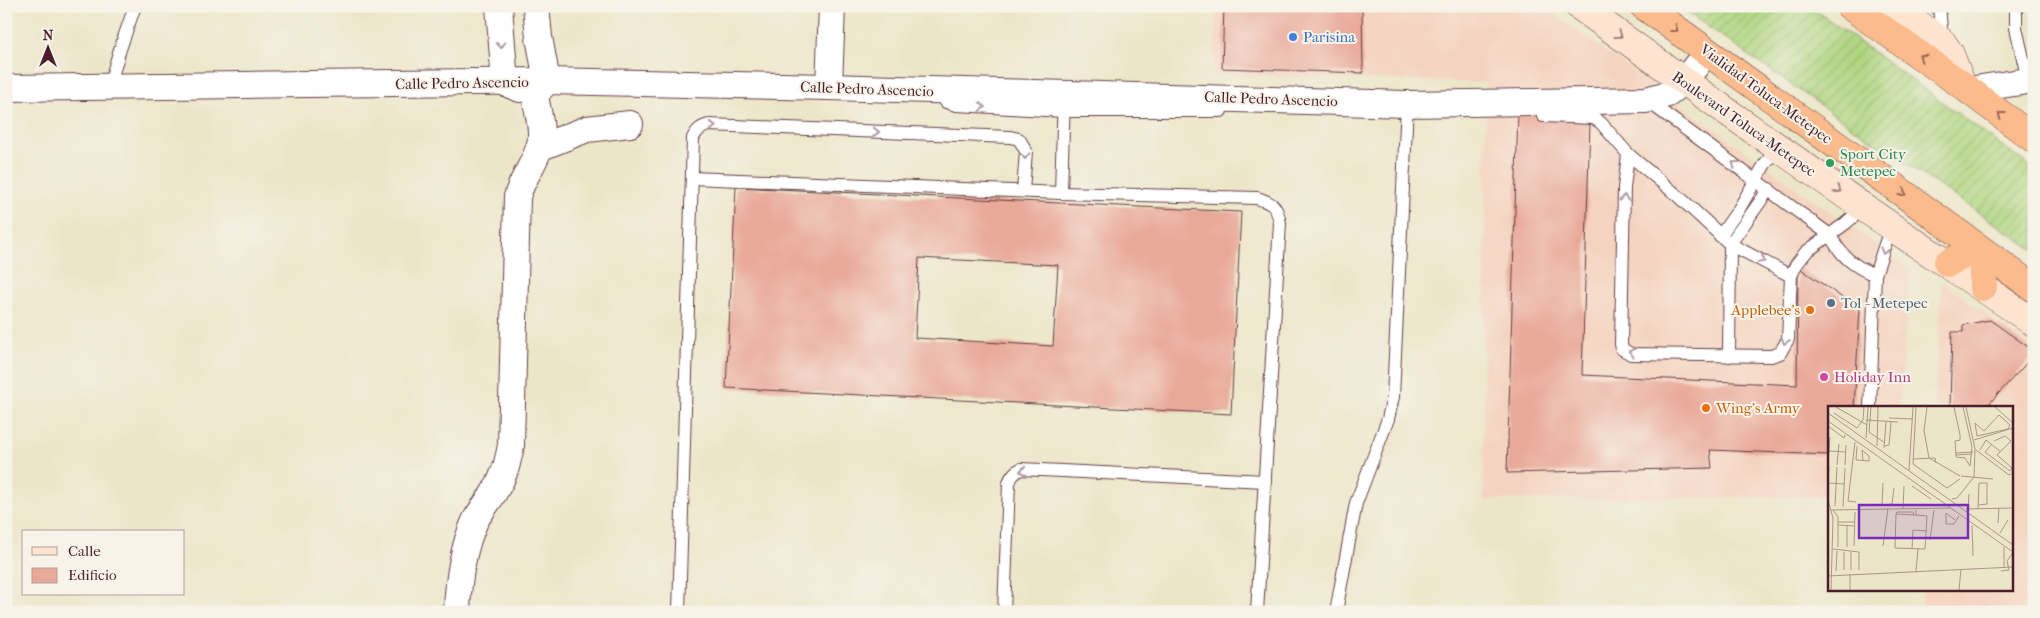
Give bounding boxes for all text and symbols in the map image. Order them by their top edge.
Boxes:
north arrow [22,22,72,72]
one-way arrow [1670,23,1679,32]
text: N [43,27,54,44]
place label: Parisina [1303,28,1356,46]
one-way arrow [1613,29,1623,38]
marker: Parisina [1287,31,1299,43]
street label: Vialidad Toluca-Metepec [1696,40,1836,148]
one-way arrow [495,41,506,49]
one-way arrow [1918,54,1928,63]
street label: Boulevard Toluca-Metepec [1669,68,1819,181]
street label: Calle Pedro Ascencio [395,73,529,93]
street label: Calle Pedro Ascencio [800,78,935,100]
street label: Calle Pedro Ascencio [1204,88,1339,110]
one-way arrow [978,101,986,112]
one-way arrow [1998,112,2007,120]
one-way arrow [710,121,718,131]
one-way arrow [872,126,880,137]
place label: Sport City Metepec [1840,145,1907,180]
one-way arrow [1019,153,1030,161]
marker: Sport City Metepec [1824,157,1836,169]
one-way arrow [1731,161,1740,170]
one-way arrow [1832,184,1842,193]
one-way arrow [1897,187,1907,196]
one-way arrow [1619,193,1629,201]
one-way arrow [1879,246,1889,255]
one-way arrow [1756,254,1765,264]
place label: Tol - Metepec [1841,294,1928,312]
marker: Tol - Metepec [1825,297,1837,309]
place label: Applebee's [1730,301,1800,319]
marker: Applebee's [1804,304,1816,316]
one-way arrow [1781,336,1791,345]
one-way arrow [1628,348,1637,358]
place label: Holiday Inn [1834,368,1911,386]
marker: Holiday Inn [1818,371,1830,383]
place label: Wing's Army [1715,399,1801,417]
marker: Wing's Army [1700,402,1712,414]
inset map [1828,406,2012,590]
one-way arrow [1019,465,1027,476]
legend [22,530,185,596]
text: Calle [68,542,101,560]
text: Edificio [68,566,117,584]

